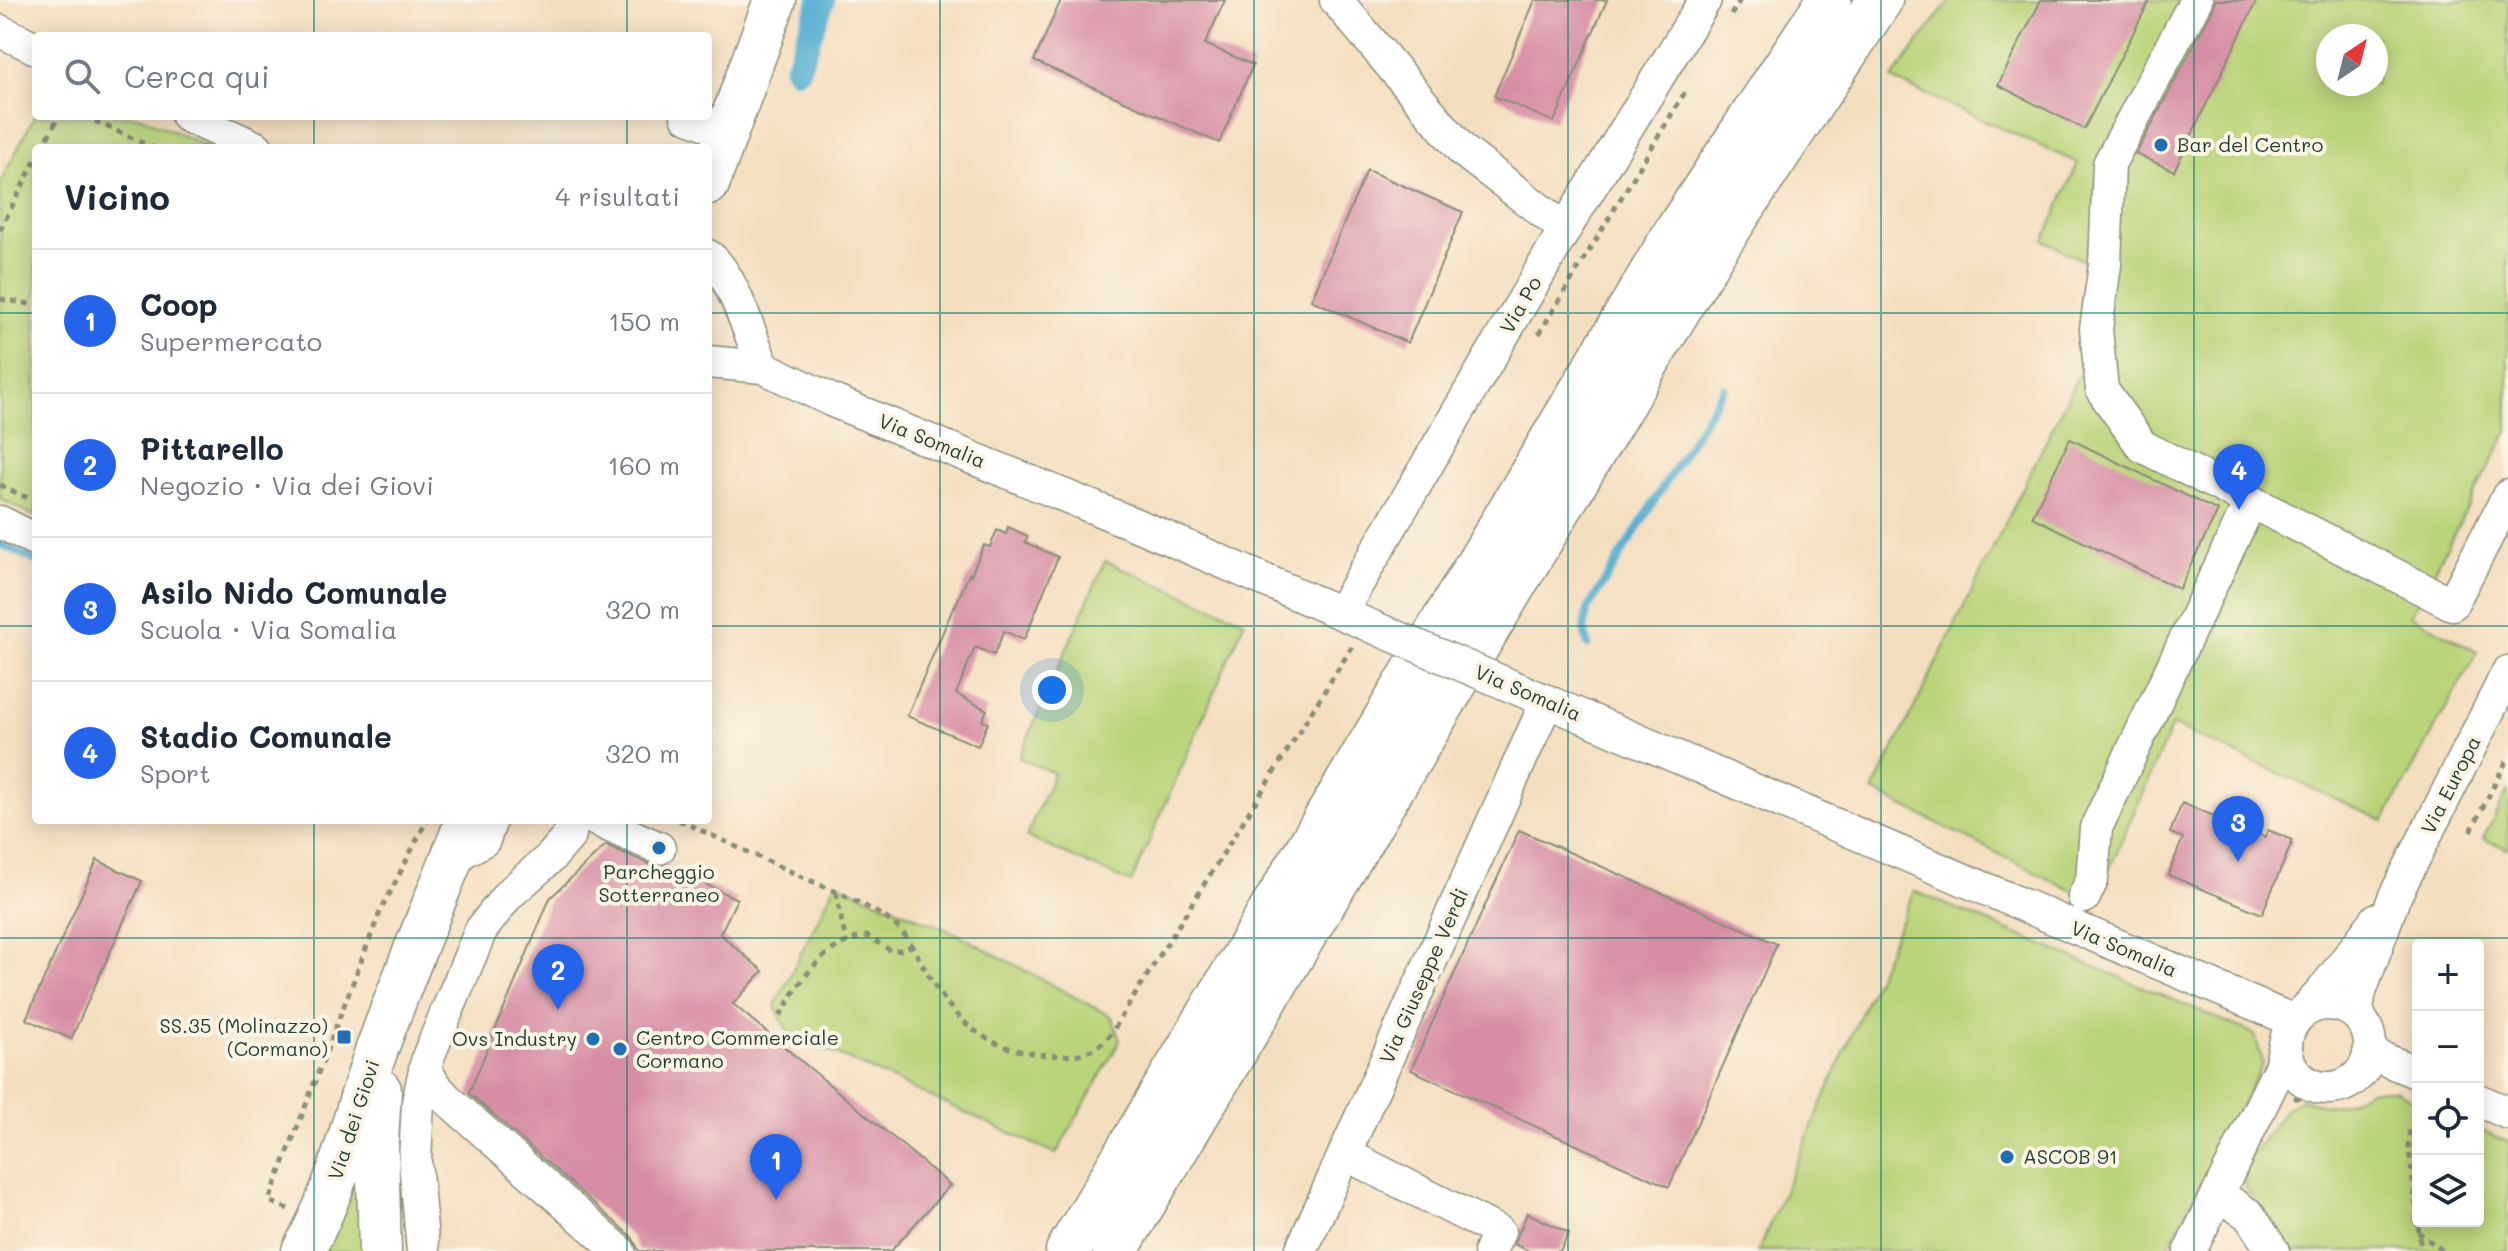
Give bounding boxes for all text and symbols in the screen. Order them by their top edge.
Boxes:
north arrow [2316,24,2388,96]
search box [32,32,712,120]
icon: search [60,54,104,98]
text: Cerca qui [124,56,270,96]
place label: Bar del Centro [2177,131,2323,157]
marker: Bar del Centro [2152,136,2170,154]
text: Vicino [64,174,170,219]
text: 4 risultati [555,179,680,213]
street label: Via Po [1493,271,1547,338]
text: Coop [140,284,218,324]
text: 1 [84,304,96,338]
text: 150 m [608,304,680,338]
text: Supermercato [140,324,322,358]
street label: Via Somalia [875,407,990,473]
text: Pittarello [140,428,284,468]
pin: 4 [2213,444,2265,510]
text: 2 [83,448,97,482]
text: 160 m [608,448,680,482]
text: Negozio · Via dei Giovi [140,468,434,502]
text: Asilo Nido Comunale [140,572,447,612]
text: 3 [82,592,98,626]
text: 320 m [605,592,680,626]
text: Scuola · Via Somalia [140,612,397,646]
street label: Via Somalia [1471,658,1585,726]
your location [1032,670,1072,710]
text: Stadio Comunale [140,716,392,756]
street label: Via Europa [2414,731,2486,838]
text: 4 [82,736,98,770]
text: 320 m [605,736,680,770]
text: Sport [140,756,211,790]
pin: 3 [2212,796,2264,862]
marker: Parcheggio Sotterraneo [650,839,668,857]
place label: Parcheggio Sotterraneo [599,858,720,907]
street label: Via Giuseppe Verdi [1373,884,1473,1067]
street label: Via Somalia [2067,914,2181,982]
map controls [2412,939,2484,1227]
button: + [2412,939,2484,1011]
pin: 2 [532,944,584,1010]
button: − [2412,1011,2484,1083]
place label: SS.35 (Molinazzo) (Cormano) [160,1012,328,1061]
place label: Centro Commerciale Cormano [636,1024,839,1073]
place label: Ovs Industry [452,1025,577,1051]
marker: SS.35 (Molinazzo) (Cormano) [335,1028,353,1046]
marker: Ovs Industry [584,1030,602,1048]
marker: Centro Commerciale Cormano [611,1040,629,1058]
street label: Via dei Giovi [321,1056,385,1183]
button: locate [2412,1083,2484,1155]
pin: 1 [750,1134,802,1200]
place label: ASCOB 91 [2023,1143,2118,1169]
marker: ASCOB 91 [1998,1148,2016,1166]
button: layers [2412,1155,2484,1227]

